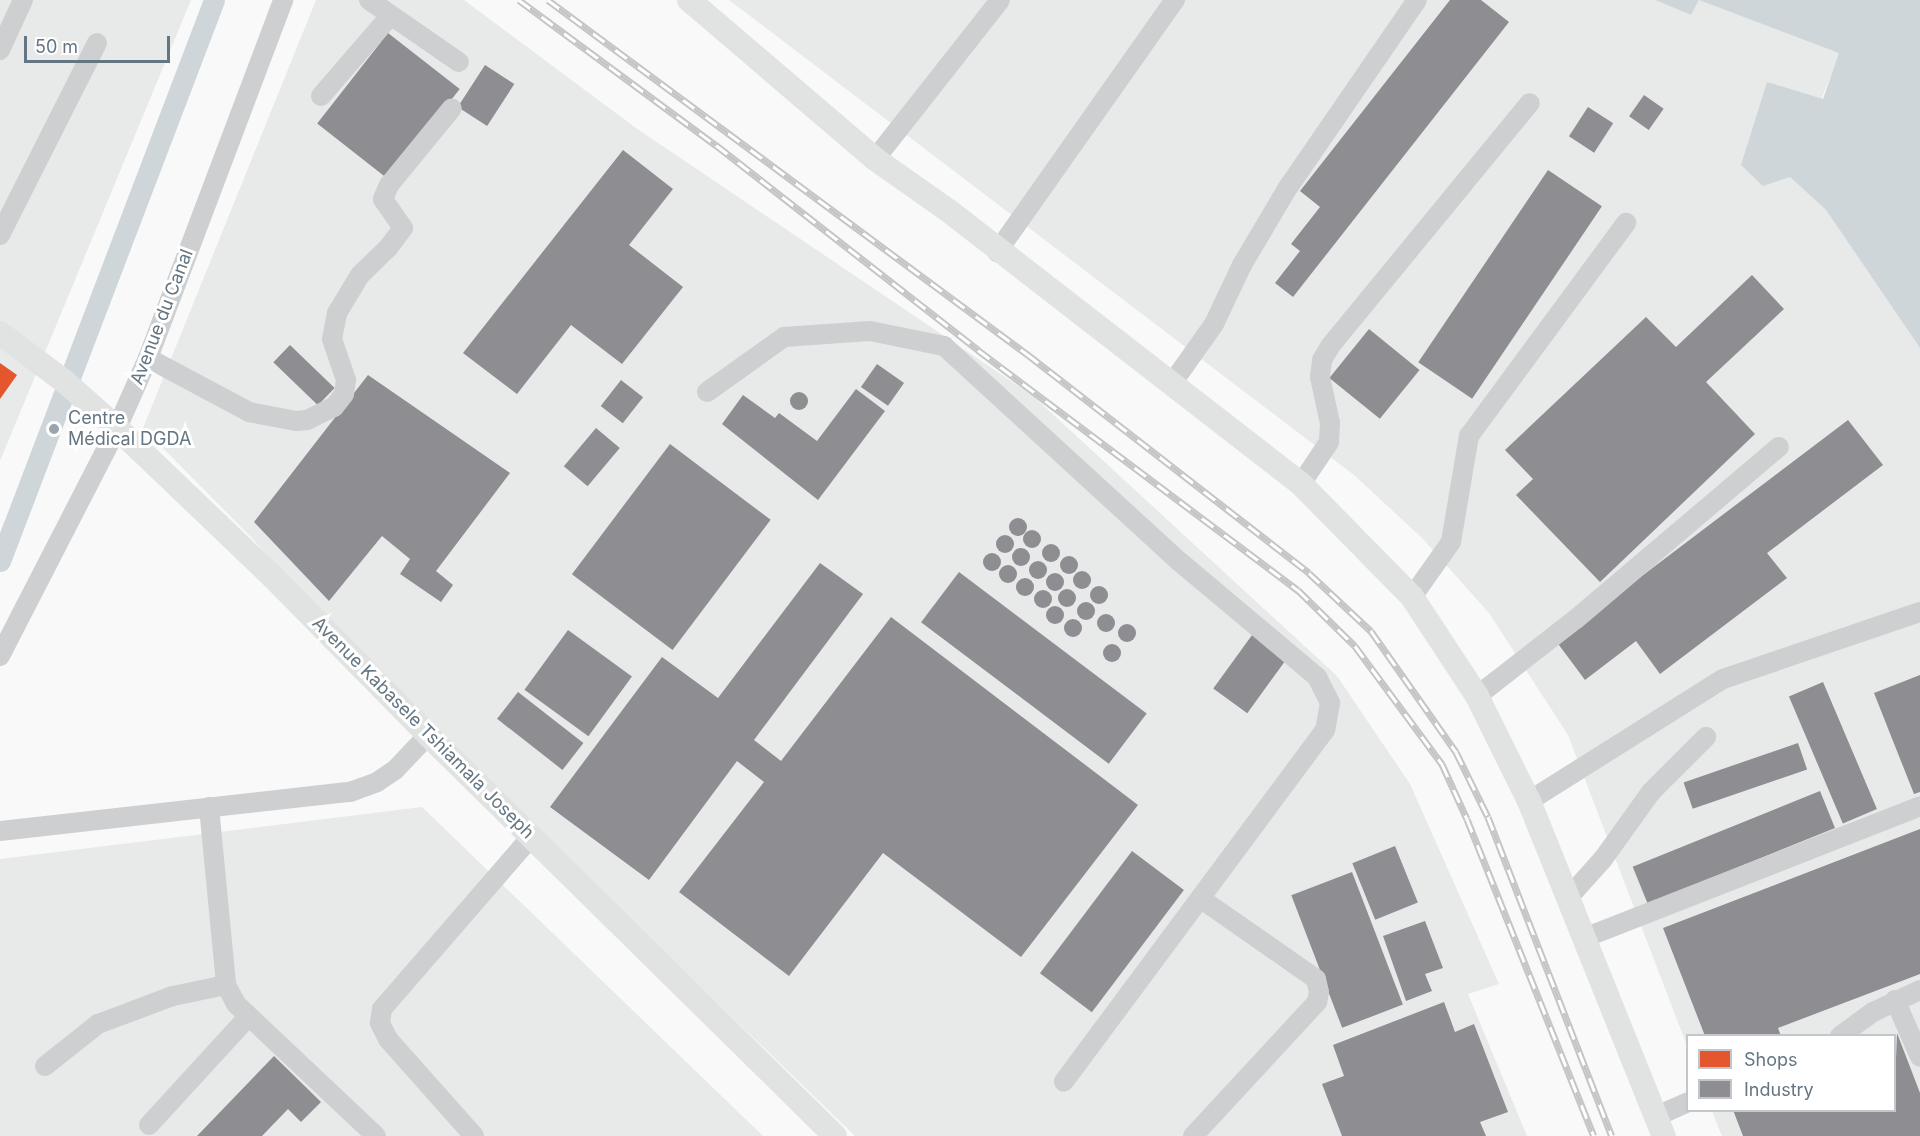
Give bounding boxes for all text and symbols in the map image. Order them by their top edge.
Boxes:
scale bar [27,24,172,62]
text: 50 m [35,36,78,57]
street label: Avenue du Canal [126,246,198,388]
place label: Centre Médical DGDA [68,408,191,450]
marker: Centre Médical DGDA [45,420,63,438]
street label: Avenue Kabasele Tshiamala Joseph [308,613,538,843]
legend [1686,1034,1896,1112]
text: Shops [1744,1049,1798,1070]
text: Industry [1744,1079,1814,1100]

